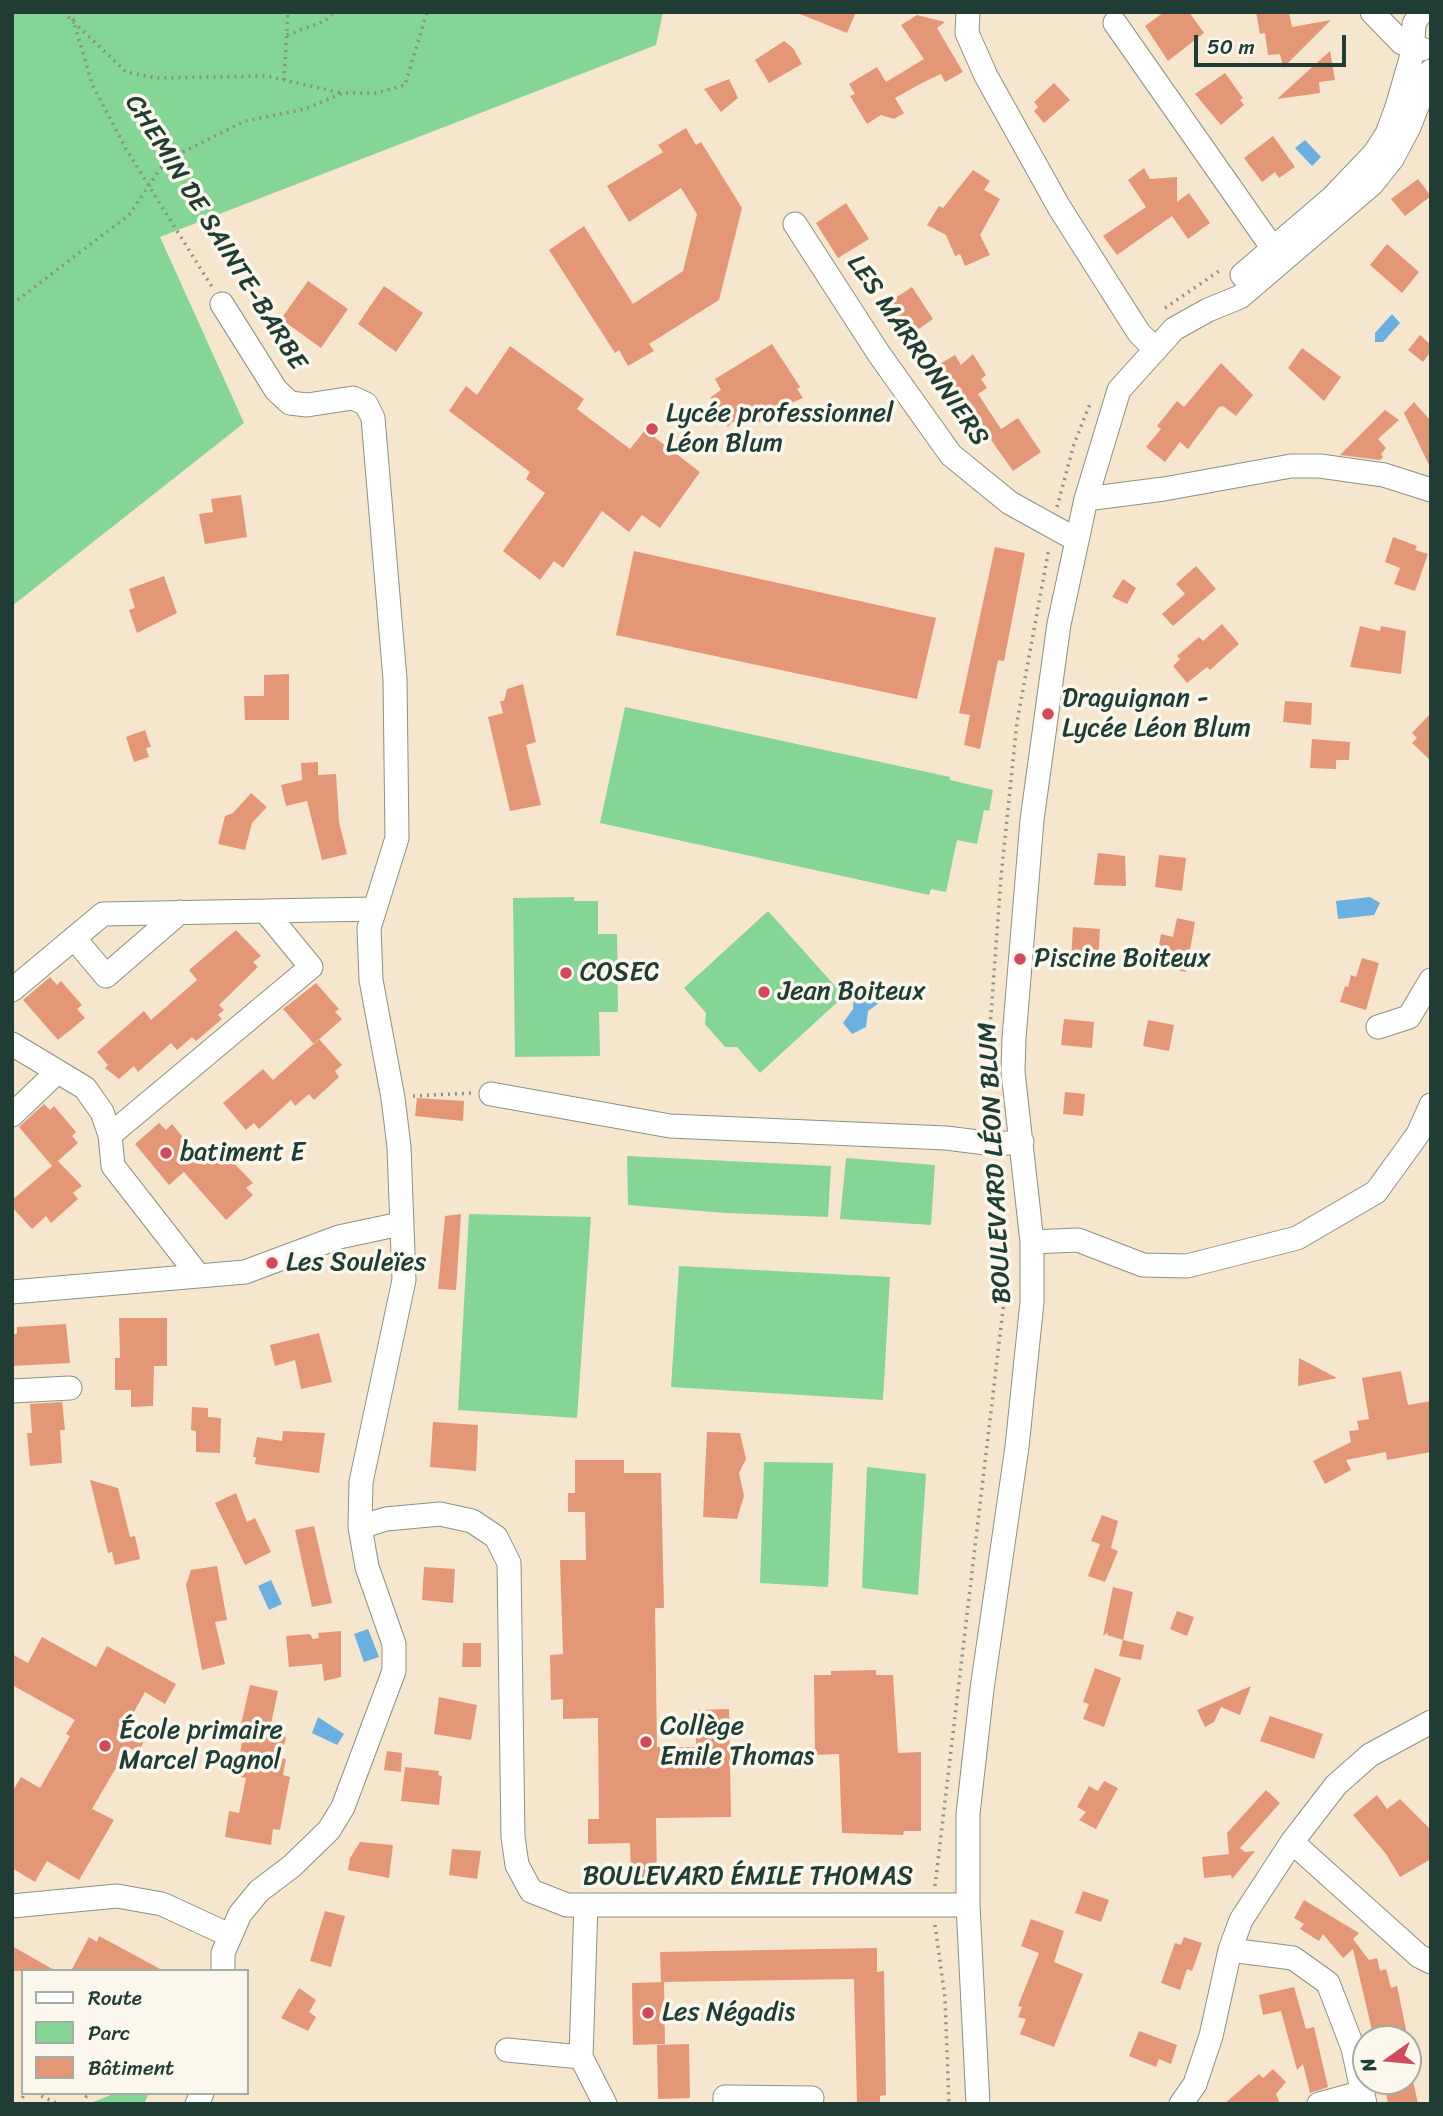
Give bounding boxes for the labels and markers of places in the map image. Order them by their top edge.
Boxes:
place label: Lycée professionnel Léon Blum [666,398,893,460]
marker: Lycée professionnel Léon Blum [644,421,660,437]
place label: Draguignan - Lycée Léon Blum [1062,683,1251,744]
marker: Draguignan - Lycée Léon Blum [1040,706,1056,722]
place label: Piscine Boiteux [1034,943,1210,975]
marker: Piscine Boiteux [1012,951,1028,967]
place label: COSEC [580,957,659,989]
marker: COSEC [558,965,574,981]
place label: Jean Boiteux [778,976,925,1008]
marker: Jean Boiteux [756,984,772,1000]
place label: batiment E [180,1137,305,1169]
marker: batiment E [158,1145,174,1161]
place label: Les Souleïes [286,1247,426,1279]
marker: Les Souleïes [264,1255,280,1271]
place label: Collège Emile Thomas [660,1711,814,1772]
place label: École primaire Marcel Pagnol [119,1715,283,1776]
marker: Collège Emile Thomas [638,1734,654,1750]
marker: École primaire Marcel Pagnol [97,1738,113,1754]
place label: Les Négadis [662,1997,795,2029]
marker: Les Négadis [640,2005,656,2021]

